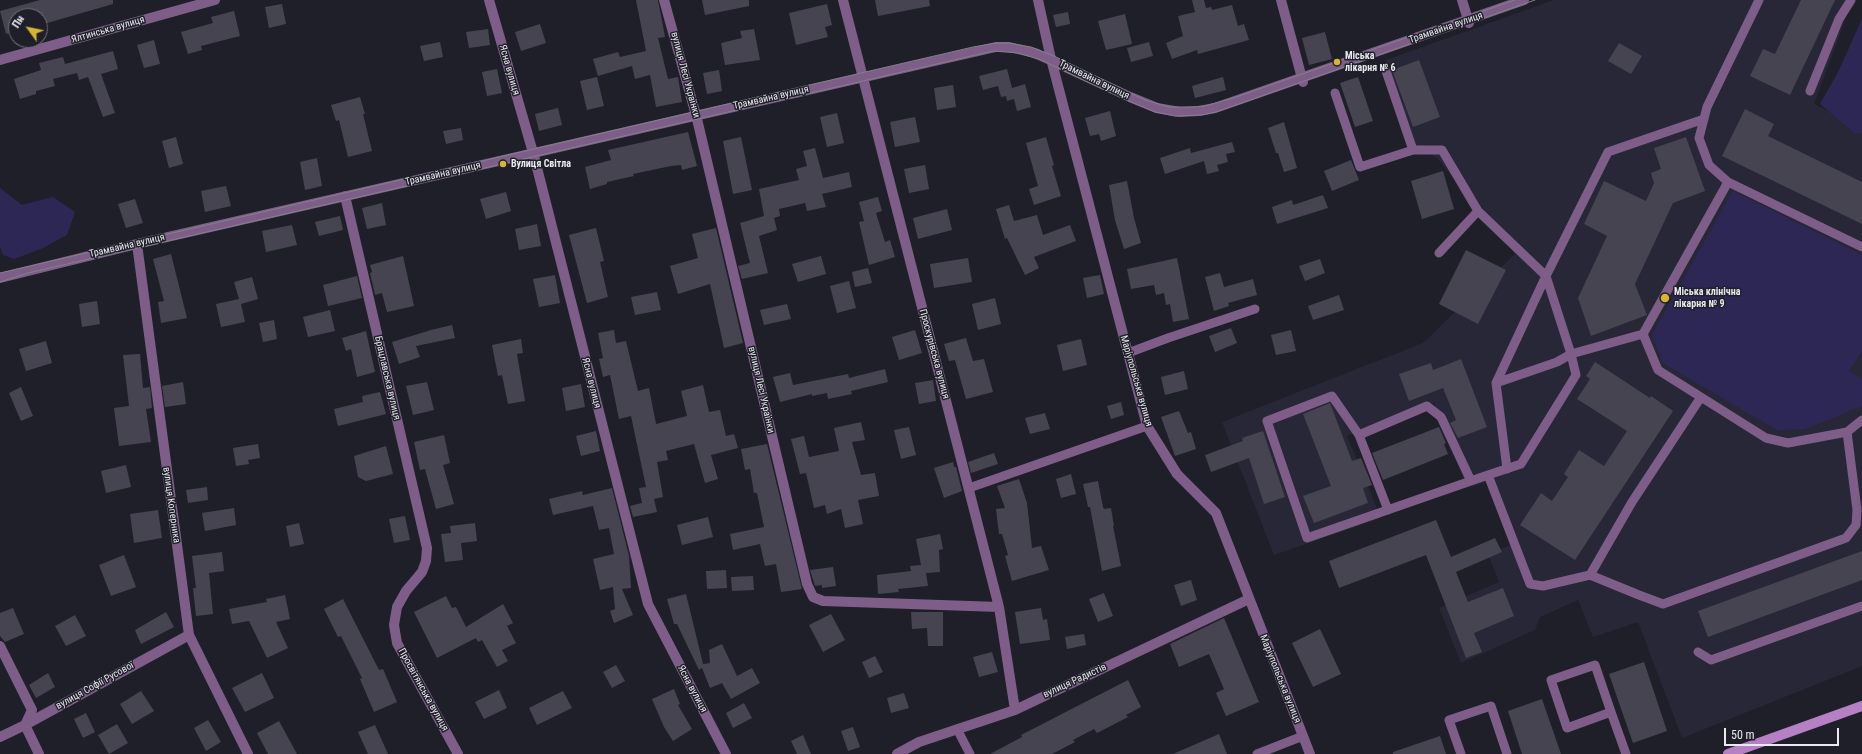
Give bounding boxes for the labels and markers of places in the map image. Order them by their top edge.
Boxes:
place label: Міська лікарня № 6 [1345,50,1396,74]
marker: Міська лікарня № 6 [1332,57,1342,67]
place label: Вулиця Світла [511,158,571,170]
marker: Вулиця Світла [498,159,508,169]
place label: Міська клінічна лікарня № 9 [1674,286,1740,310]
marker: Міська клінічна лікарня № 9 [1659,292,1671,304]

